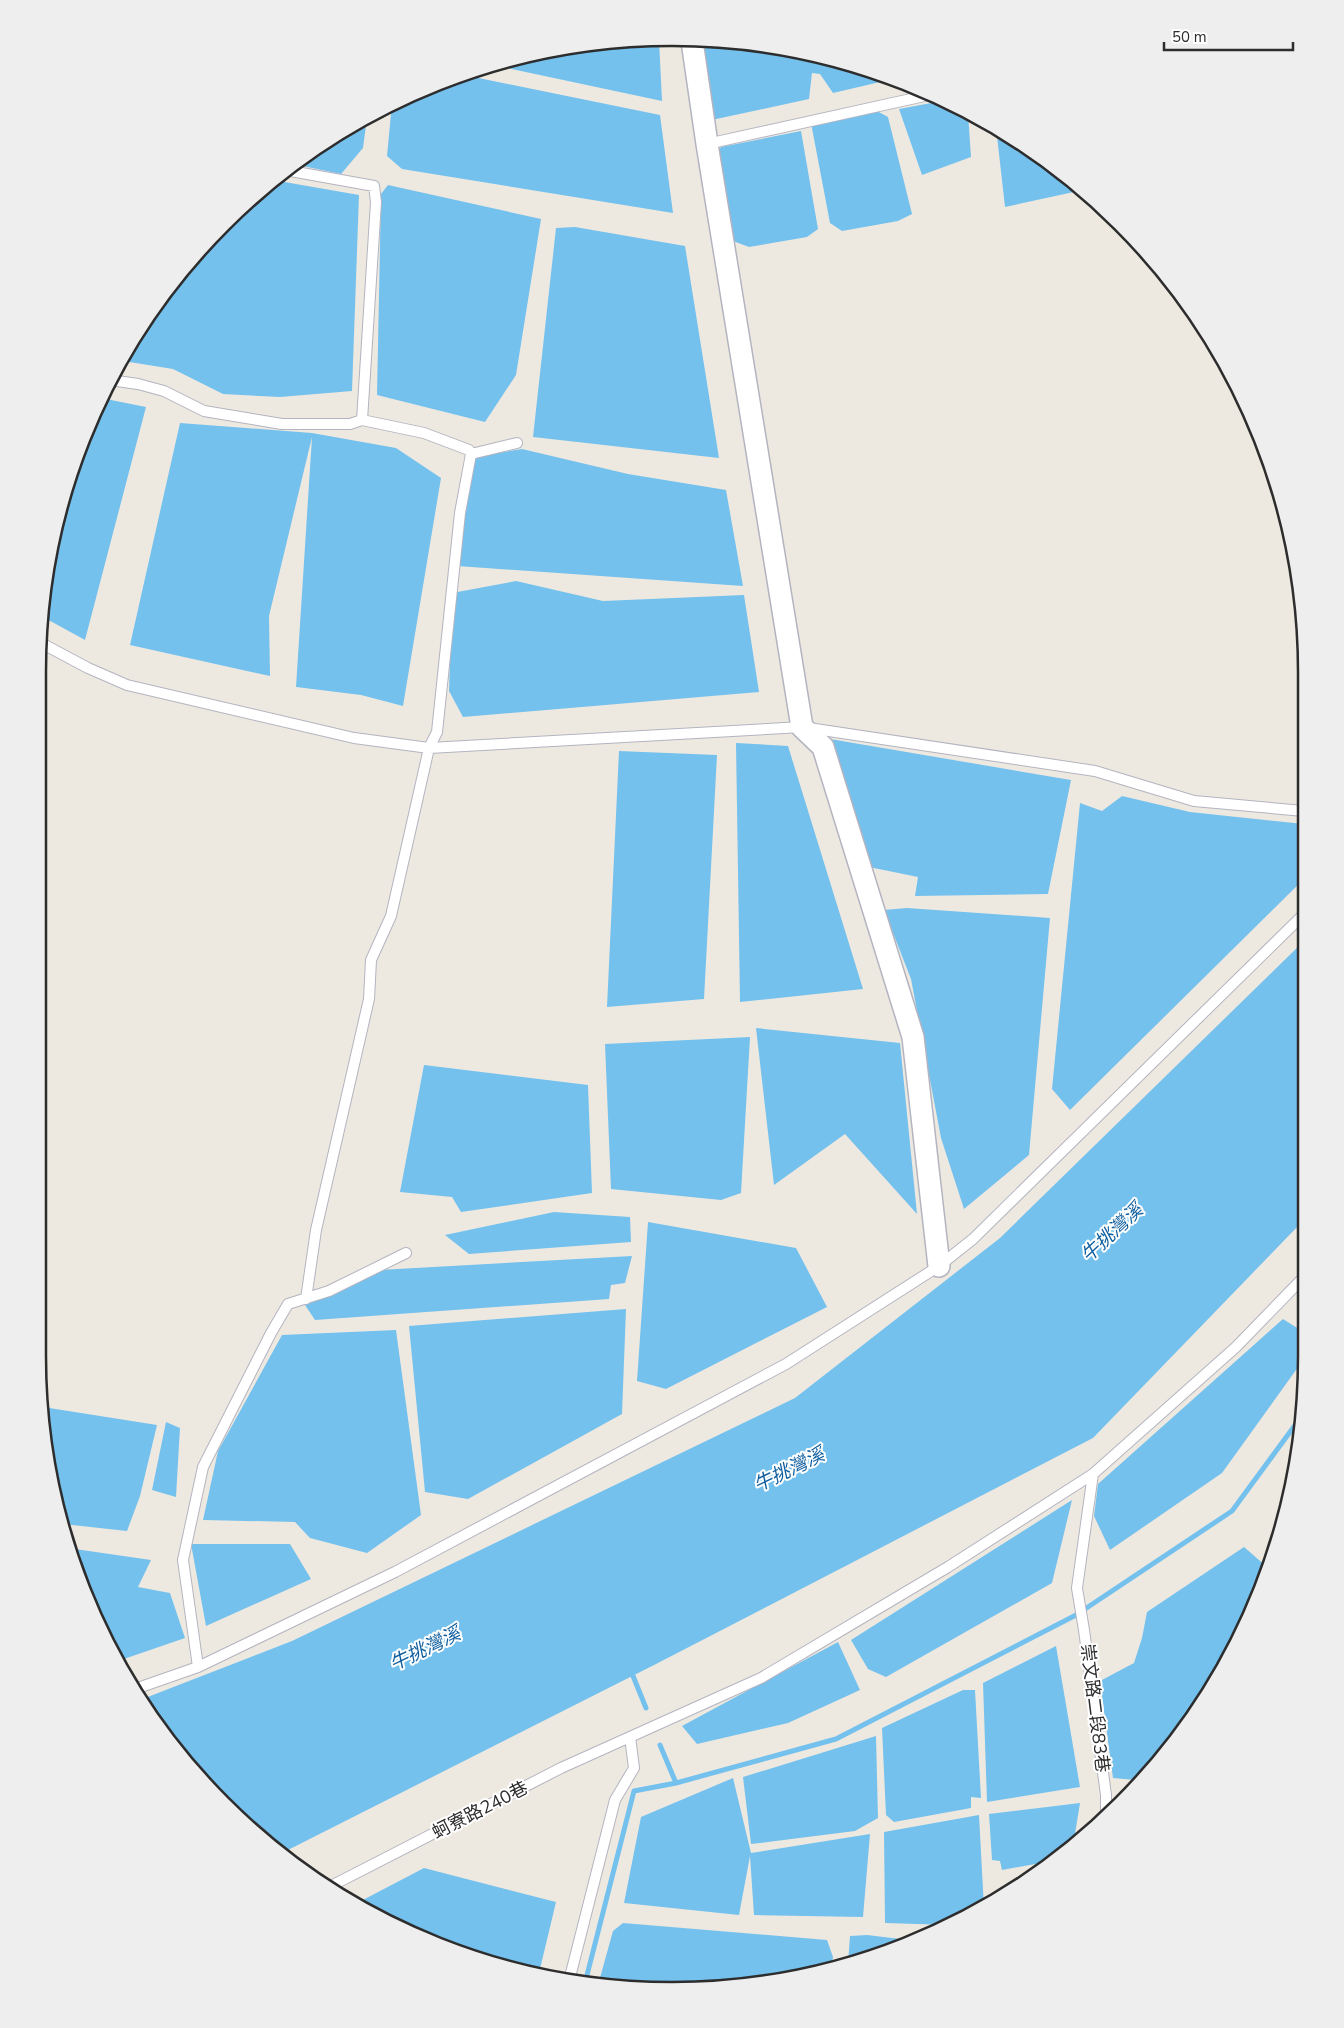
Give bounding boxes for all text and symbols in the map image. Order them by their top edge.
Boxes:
scale bar [1164,20,1293,52]
text: 50 m [1172,27,1207,47]
water label: 牛挑灣溪 [1075,1196,1151,1268]
water label: 牛挑灣溪 [749,1440,832,1498]
water label: 牛挑灣溪 [385,1619,468,1677]
street label: 崇文路二段83巷 [1075,1642,1115,1774]
street label: 蚵寮路240巷 [428,1776,532,1844]

